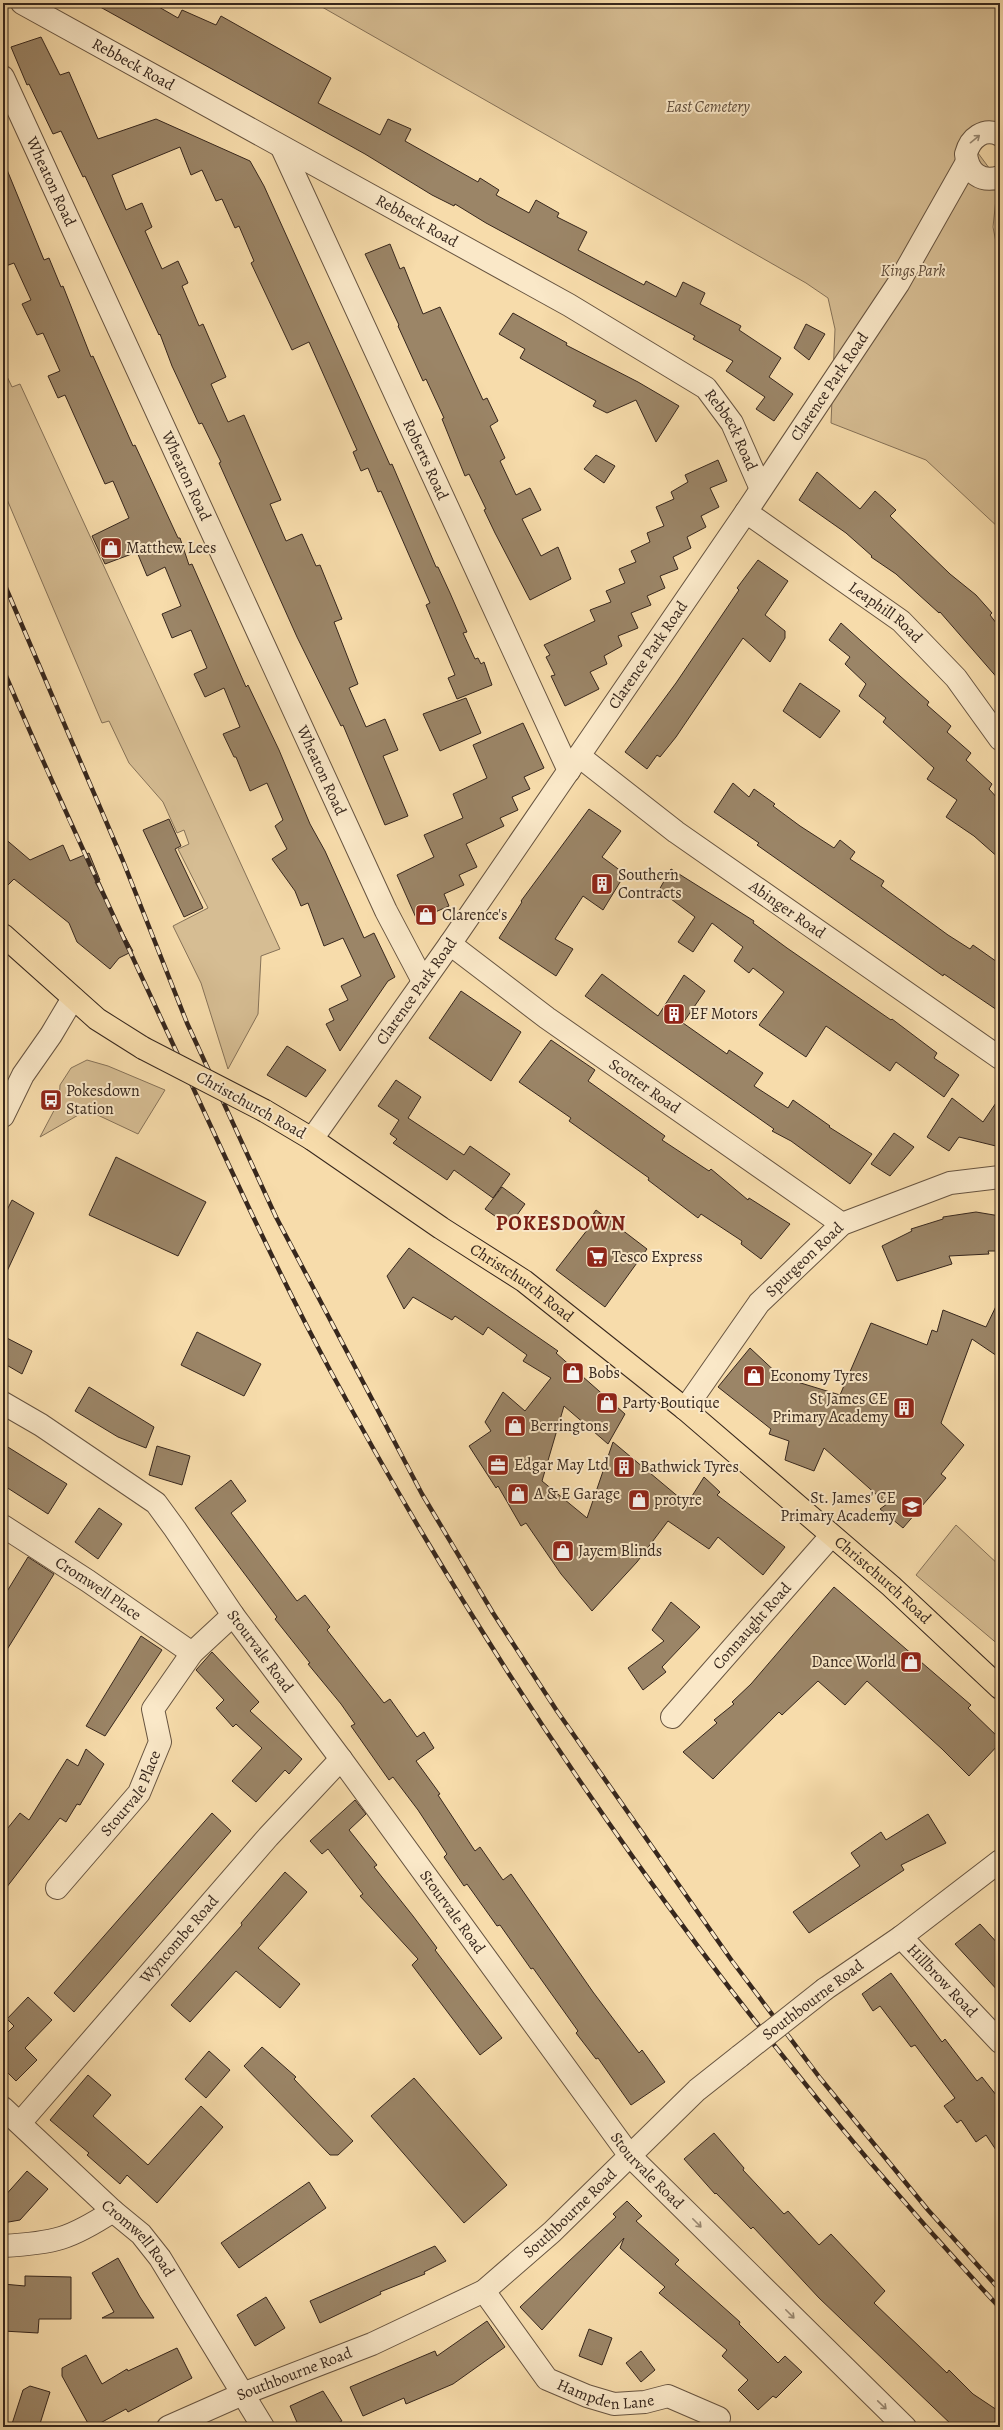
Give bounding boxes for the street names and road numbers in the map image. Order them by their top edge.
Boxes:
street label: Rebbeck Road [88,33,179,96]
street label: Wheaton Road [20,132,81,230]
street label: Rebbeck Road [372,189,462,253]
street label: Clarence Park Road [785,328,874,446]
street label: Rebbeck Road [699,384,763,474]
street label: Roberts Road [397,415,454,504]
street label: Wheaton Road [156,427,217,525]
street label: Leaphill Road [844,576,928,648]
street label: Clarence Park Road [603,596,693,714]
street label: Wheaton Road [291,721,352,819]
street label: Abinger Road [744,875,830,944]
street label: Clarence Park Road [371,933,462,1049]
street label: Scotter Road [604,1053,685,1119]
street label: Christchurch Road [192,1066,310,1145]
street label: Spurgeon Road [761,1217,849,1302]
street label: Christchurch Road [466,1238,578,1327]
street label: Christchurch Road [830,1531,936,1629]
street label: Cromwell Place [51,1552,146,1626]
street label: Connaught Road [707,1577,797,1675]
street label: Stourvale Road [222,1605,299,1698]
street label: Stourvale Place [95,1747,166,1841]
street label: Stourvale Road [414,1866,491,1959]
street label: Wyncombe Road [134,1890,224,1989]
street label: Hillbrow Road [902,1939,983,2023]
street label: Southbourne Road [758,1954,869,2045]
street label: Stourvale Road [605,2128,689,2214]
street label: Southbourne Road [518,2163,622,2263]
street label: Cromwell Road [97,2195,180,2281]
street label: Southbourne Road [233,2342,356,2406]
street label: Hampden Lane [553,2373,657,2415]

